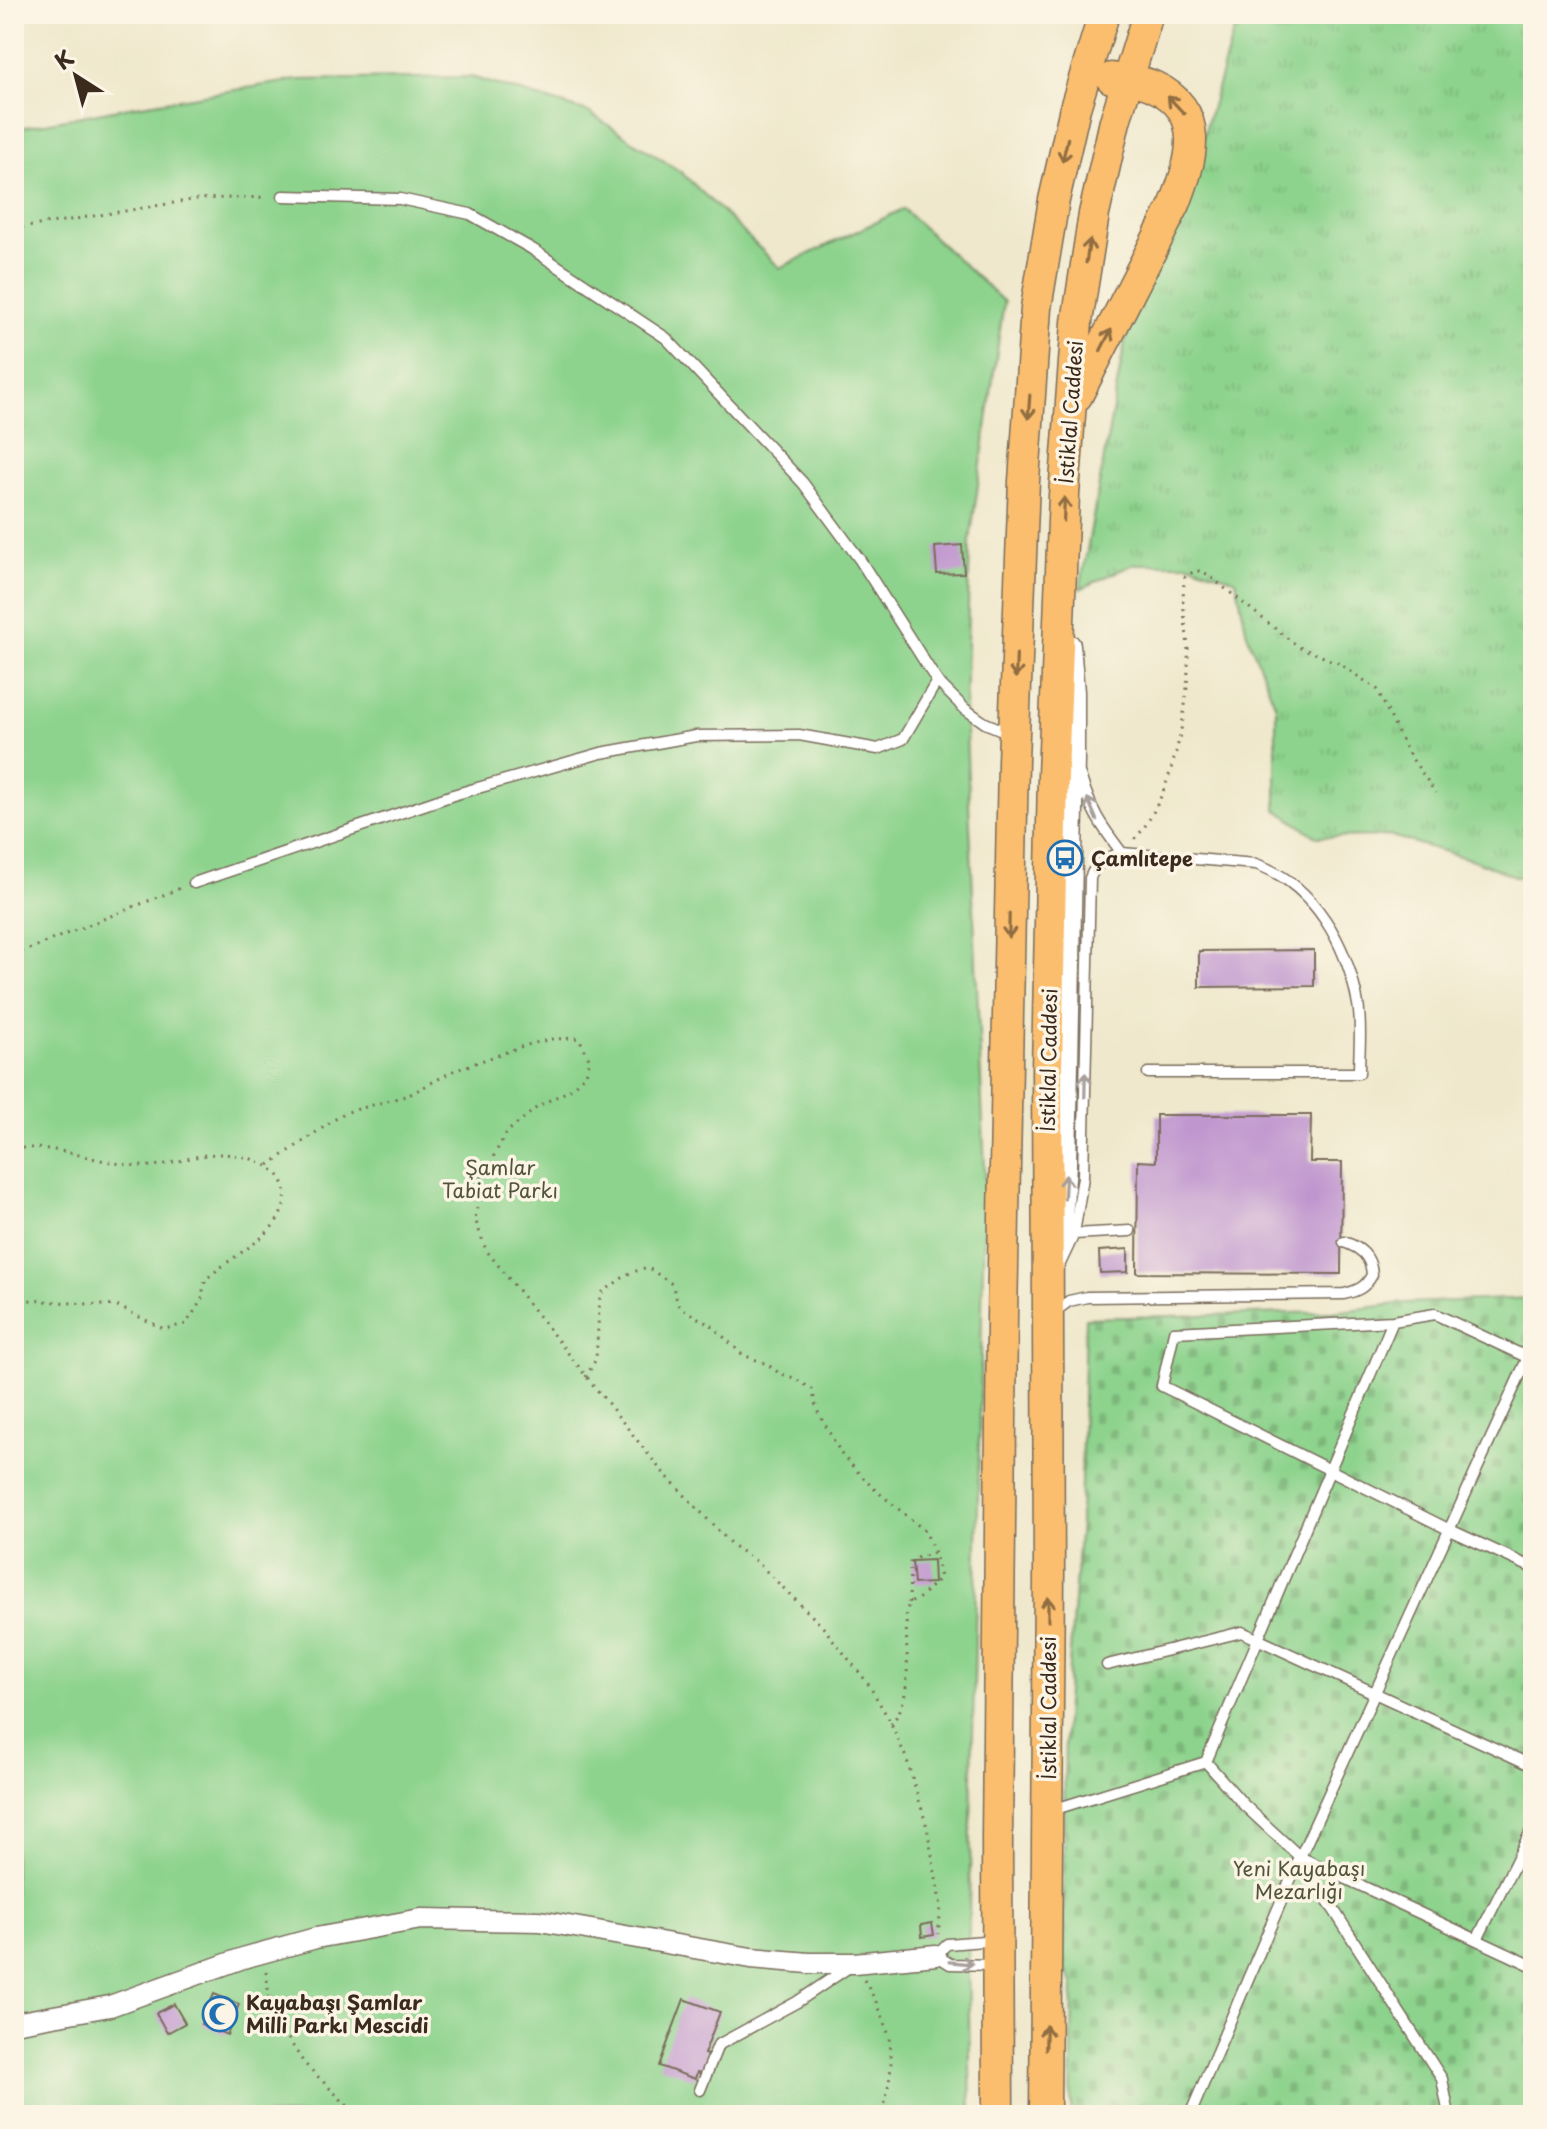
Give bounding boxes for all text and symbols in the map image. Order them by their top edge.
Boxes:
north arrow [36,36,116,116]
text: K [47,41,80,77]
one-way arrow [1167,95,1185,115]
one-way arrow [1057,136,1072,162]
one-way arrow [1081,239,1096,264]
one-way arrow [1098,328,1114,352]
street label: İstiklal Caddesi [1050,339,1090,485]
one-way arrow [1021,393,1036,420]
one-way arrow [1056,496,1071,523]
one-way arrow [1009,652,1024,679]
one-way arrow [1083,797,1098,822]
bus stop icon: Çamlıtepe [1046,839,1084,877]
place label: Çamlıtepe [1091,843,1193,873]
one-way arrow [1001,912,1017,939]
street label: İstiklal Caddesi [1032,988,1064,1132]
one-way arrow [1078,1072,1093,1099]
park label: Şamlar Tabiat Parkı [442,1152,558,1205]
one-way arrow [1057,1174,1072,1201]
one-way arrow [1040,1596,1056,1623]
street label: İstiklal Caddesi [1033,1636,1063,1780]
park label: Yeni Kayabaşı Mezarlığı [1233,1853,1365,1906]
one-way arrow [947,1956,973,1971]
place label: Kayabaşı Şamlar Milli Parkı Mescidi [246,1987,429,2040]
mosque icon: Kayabaşı Şamlar Milli Parkı Mescidi [201,1995,239,2033]
one-way arrow [1038,2024,1053,2051]

